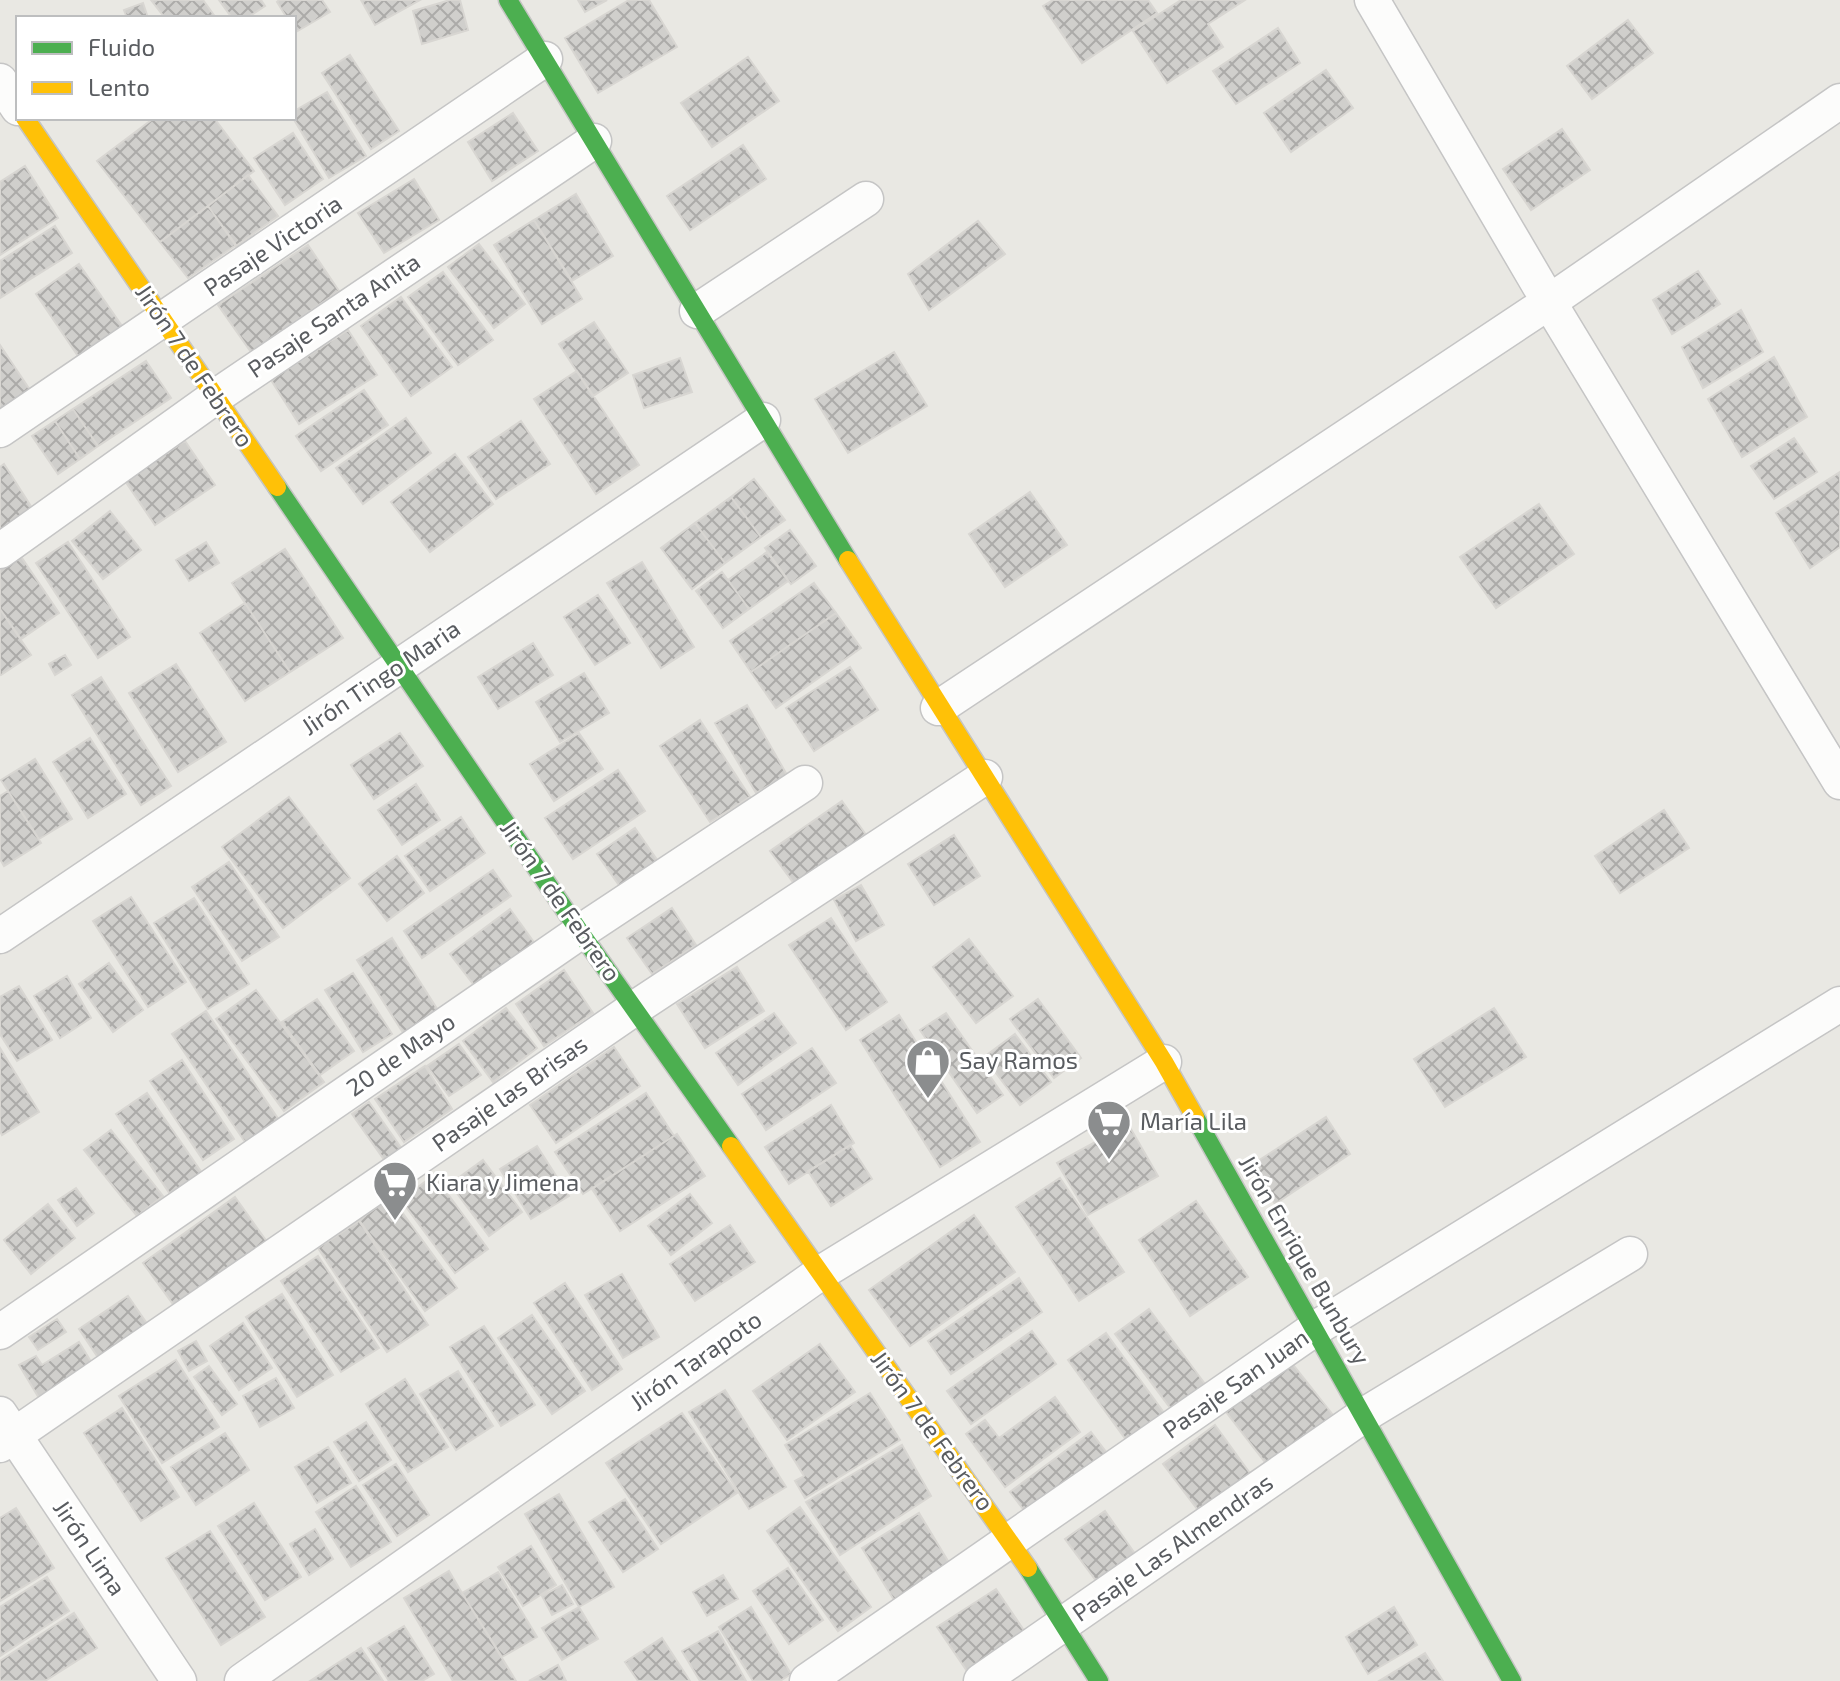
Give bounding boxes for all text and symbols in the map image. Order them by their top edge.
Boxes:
legend [16,16,296,120]
text: Fluido [88,32,155,61]
text: Lento [88,72,150,101]
street label: Pasaje Victoria [198,188,347,302]
street label: Pasaje Santa Anita [241,246,425,383]
street label: Jirón 7 de Febrero [130,278,260,452]
street label: Jirón Tingo Maria [295,613,465,740]
street label: Jirón 7 de Febrero [495,814,628,986]
street label: 20 de Mayo [340,1006,460,1102]
street label: Pasaje las Brisas [426,1028,592,1157]
shop icon: Say Ramos [904,1037,952,1100]
place label: Say Ramos [959,1045,1078,1074]
supermarket icon: María Lila [1085,1098,1133,1161]
place label: María Lila [1140,1106,1247,1135]
street label: Jirón Enrique Bunbury [1233,1149,1377,1369]
supermarket icon: Kiara y Jimena [371,1159,419,1222]
place label: Kiara y Jimena [426,1167,579,1196]
street label: Jirón Tarapoto [624,1304,766,1416]
street label: Pasaje San Juan [1157,1322,1314,1444]
street label: Jirón 7 de Febrero [866,1345,1001,1516]
street label: Pasaje Las Almendras [1066,1467,1278,1627]
street label: Jirón Lima [48,1494,133,1600]

